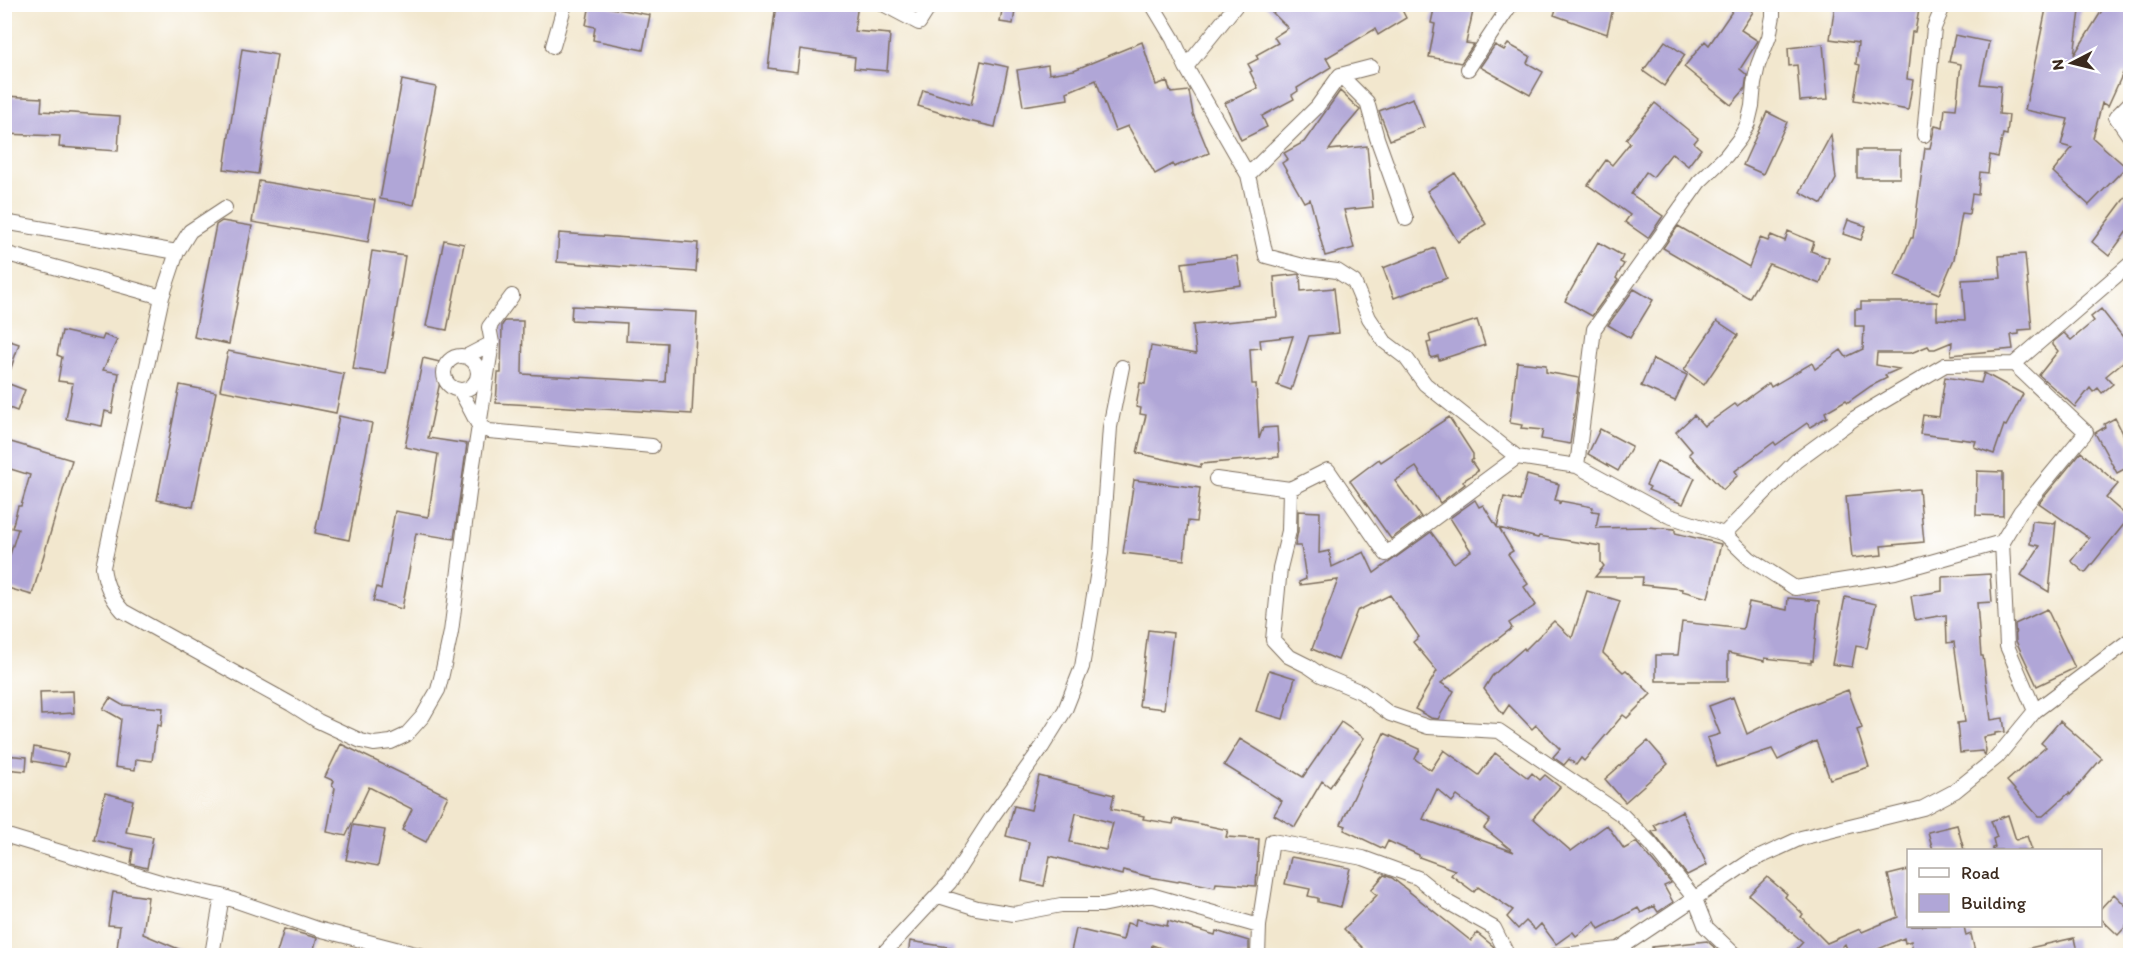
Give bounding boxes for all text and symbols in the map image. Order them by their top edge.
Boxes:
north arrow [2042,33,2102,93]
text: N [2048,58,2068,71]
legend [1907,849,2102,927]
text: Road [1961,862,2000,884]
text: Building [1961,892,2027,914]

